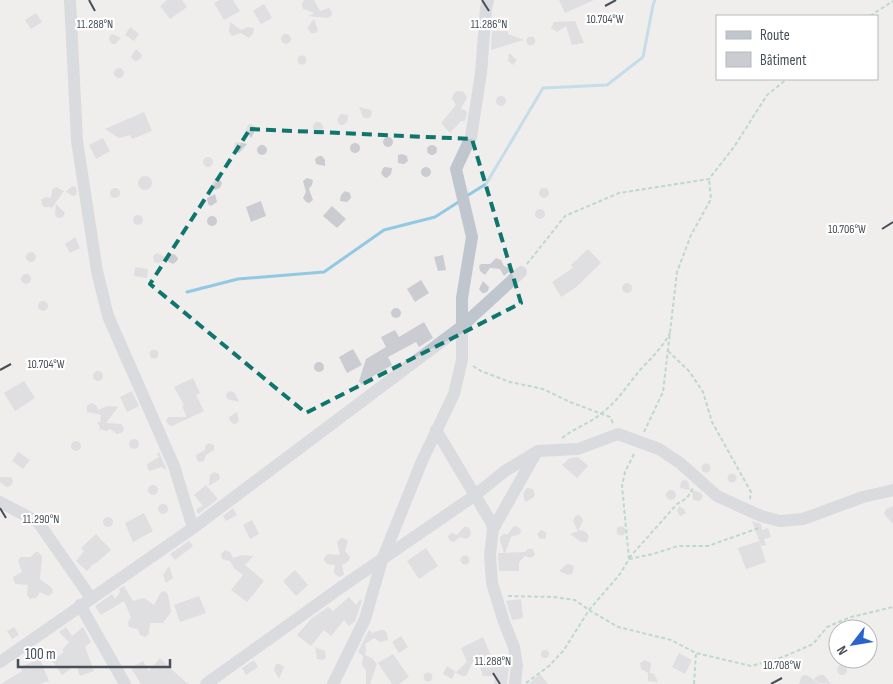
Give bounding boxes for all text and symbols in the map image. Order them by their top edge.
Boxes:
text: 10.704°W [586,12,624,27]
legend [716,15,878,80]
text: 11.288°N [77,17,113,32]
text: 11.286°N [471,17,507,32]
text: Route [760,26,790,45]
text: Bâtiment [760,51,807,70]
text: 10.706°W [828,222,866,237]
text: 10.704°W [27,357,65,372]
text: 11.290°N [23,512,59,527]
north arrow [828,619,878,669]
scale bar [18,636,170,668]
text: N [833,643,851,658]
text: 100 m [25,645,56,664]
text: 11.288°N [475,654,511,669]
text: 10.708°W [763,658,801,673]

